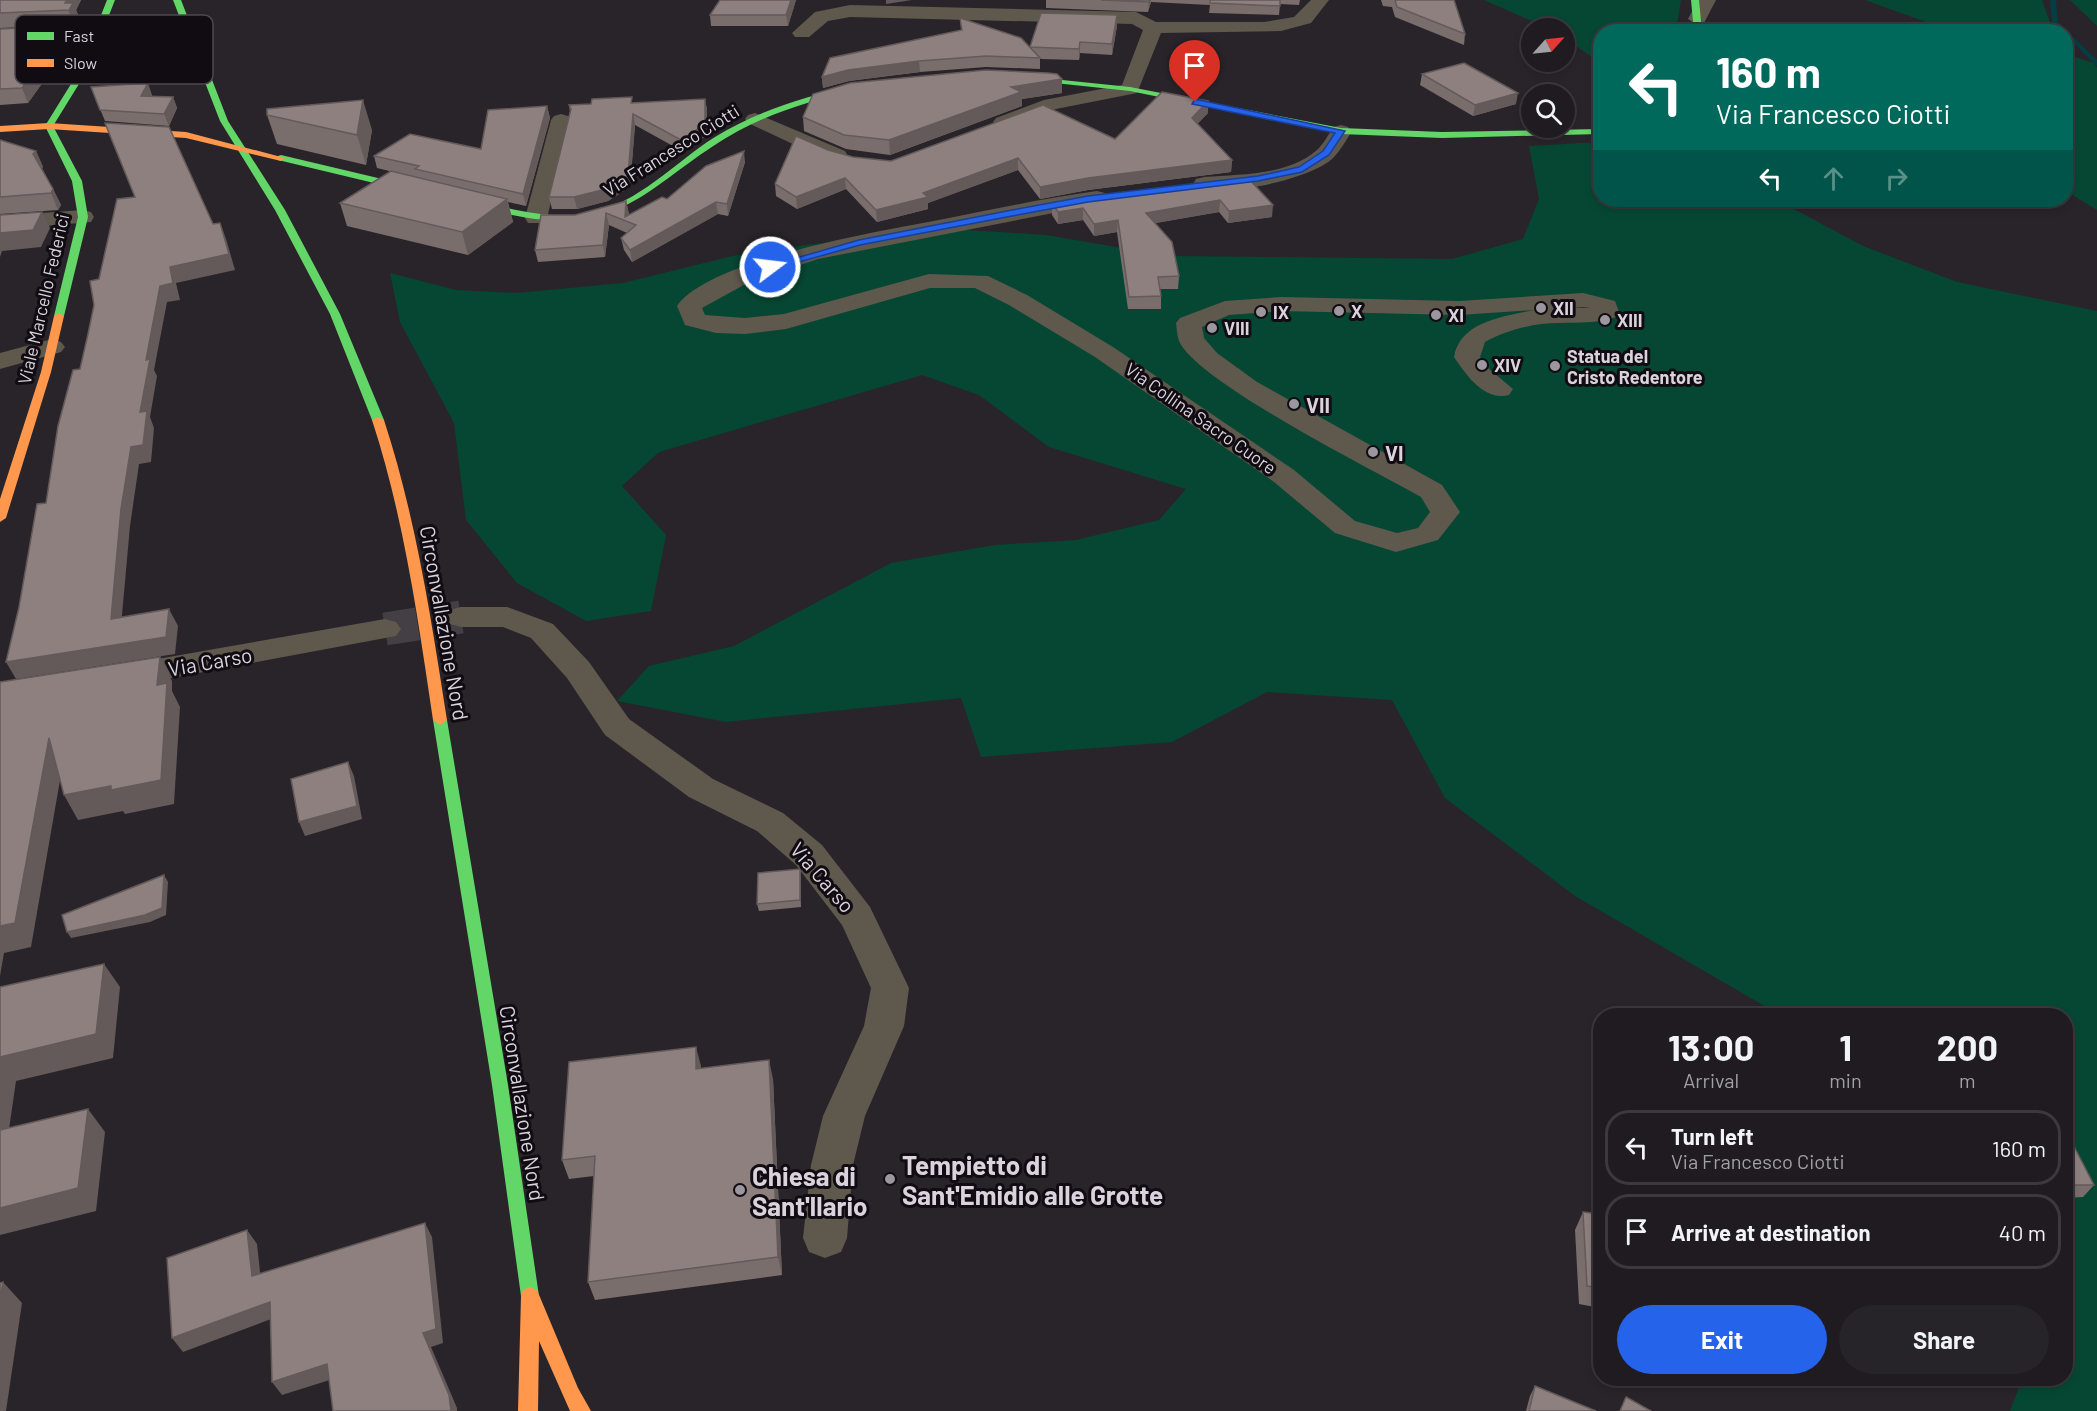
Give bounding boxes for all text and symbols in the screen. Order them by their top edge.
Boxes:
legend [15,15,213,84]
north arrow [1521,18,1575,72]
map controls [1521,18,1575,138]
text: Fast [64,26,94,45]
pin [1169,40,1220,102]
text: 160 m [1716,46,1821,96]
icon: left [1617,48,1695,126]
icon: arrive [1178,49,1211,82]
text: Slow [64,53,97,72]
button: search [1521,84,1575,138]
text: Via Francesco Ciotti [1716,97,1950,129]
street label: Via Francesco Ciotti [599,99,743,201]
icon: left [1754,162,1787,195]
icon: ahead [1817,162,1850,195]
icon: right [1880,162,1913,195]
street label: Viale Marcello Federici [13,212,73,386]
position arrow [738,235,802,299]
place label: XII [1553,297,1574,319]
place label: X [1351,300,1362,322]
place label: IX [1273,301,1289,323]
marker: XII [1534,301,1548,315]
marker: X [1332,304,1346,318]
place label: XI [1448,304,1464,326]
marker: IX [1254,305,1268,319]
marker: XI [1429,308,1443,322]
place label: XIII [1617,309,1643,331]
marker: XIII [1598,313,1612,327]
place label: VIII [1224,317,1249,339]
marker: VIII [1205,321,1219,335]
place label: Statua del Cristo Redentore [1567,345,1703,388]
place label: XIV [1494,354,1521,376]
street label: Via Collina Sacro Cuore [1121,358,1281,478]
marker: XIV [1475,358,1489,372]
marker: Statua del Cristo Redentore [1548,359,1562,373]
place label: VII [1306,392,1330,417]
marker: VII [1287,397,1301,411]
place label: VI [1385,440,1404,465]
marker: VI [1366,445,1380,459]
street label: Circonvallazione Nord [416,524,474,722]
street label: Via Carso [166,641,254,681]
street label: Via Carso [786,837,860,917]
street label: Circonvallazione Nord [495,1004,551,1202]
text: 13:00 [1668,1025,1754,1068]
text: 1 [1839,1025,1852,1068]
text: 200 [1937,1025,1998,1068]
text: Arrival [1683,1068,1739,1092]
text: min [1829,1068,1862,1092]
text: m [1959,1068,1976,1092]
text: Turn left [1671,1123,1754,1149]
icon: left [1620,1131,1653,1164]
text: 160 m [1992,1135,2046,1161]
place label: Tempietto di Sant'Emidio alle Grotte [902,1149,1163,1210]
text: Via Francesco Ciotti [1671,1149,1845,1173]
place label: Chiesa di Sant'Ilario [752,1160,868,1221]
marker: Tempietto di Sant'Emidio alle Grotte [883,1172,897,1186]
marker: Chiesa di Sant'Ilario [733,1183,747,1197]
icon: arrive [1620,1215,1653,1248]
text: Arrive at destination [1671,1219,1870,1245]
text: 40 m [1999,1219,2046,1245]
button: Exit [1617,1305,1827,1374]
button: Share [1839,1305,2049,1374]

